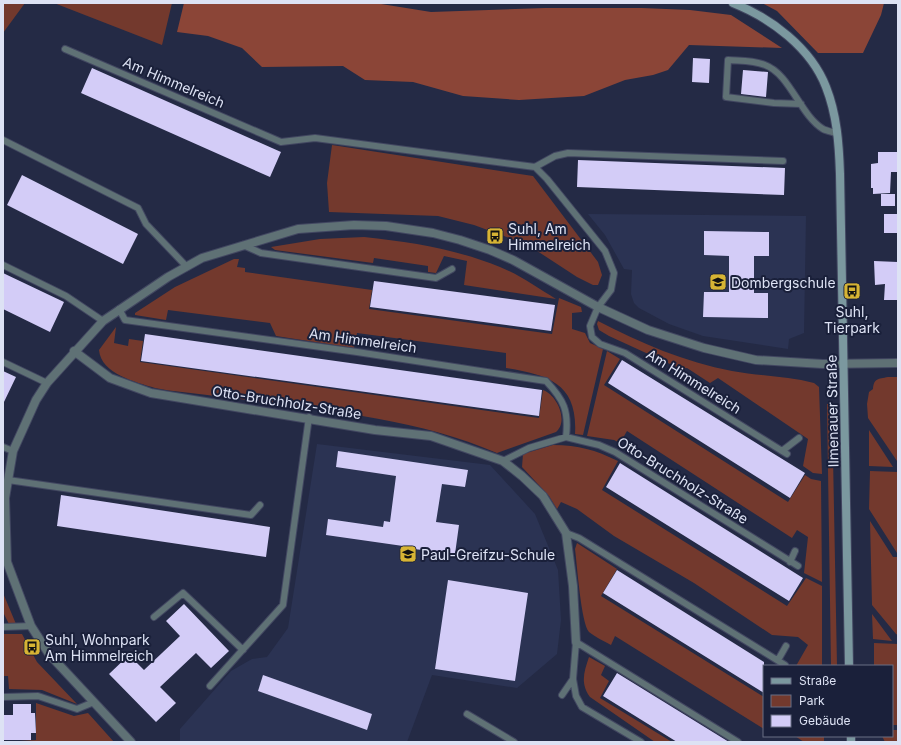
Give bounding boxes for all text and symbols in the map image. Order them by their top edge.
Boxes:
street label: Am Himmelreich [121,53,227,111]
place label: Suhl, Am Himmelreich [508,220,591,253]
bus stop icon: Suhl, Am Himmelreich [485,226,505,246]
school or university icon: Dombergschule [708,272,728,292]
place label: Dombergschule [731,274,836,291]
bus stop icon: Suhl, Tierpark [842,281,862,301]
place label: Suhl, Tierpark [824,303,880,336]
street label: Am Himmelreich [308,324,418,356]
street label: Am Himmelreich [643,345,745,417]
street label: Ilmenauer Straße [823,354,841,468]
street label: Otto-Bruchholz-Straße [211,382,363,422]
street label: Otto-Bruchholz-Straße [614,433,752,527]
school or university icon: Paul-Greifzu-Schule [398,544,418,564]
place label: Paul-Greifzu-Schule [421,546,555,563]
place label: Suhl, Wohnpark Am Himmelreich [45,631,154,664]
bus stop icon: Suhl, Wohnpark Am Himmelreich [22,637,42,657]
legend [763,665,893,737]
text: Straße [799,673,836,688]
text: Park [799,693,825,708]
text: Gebäude [799,713,851,728]

